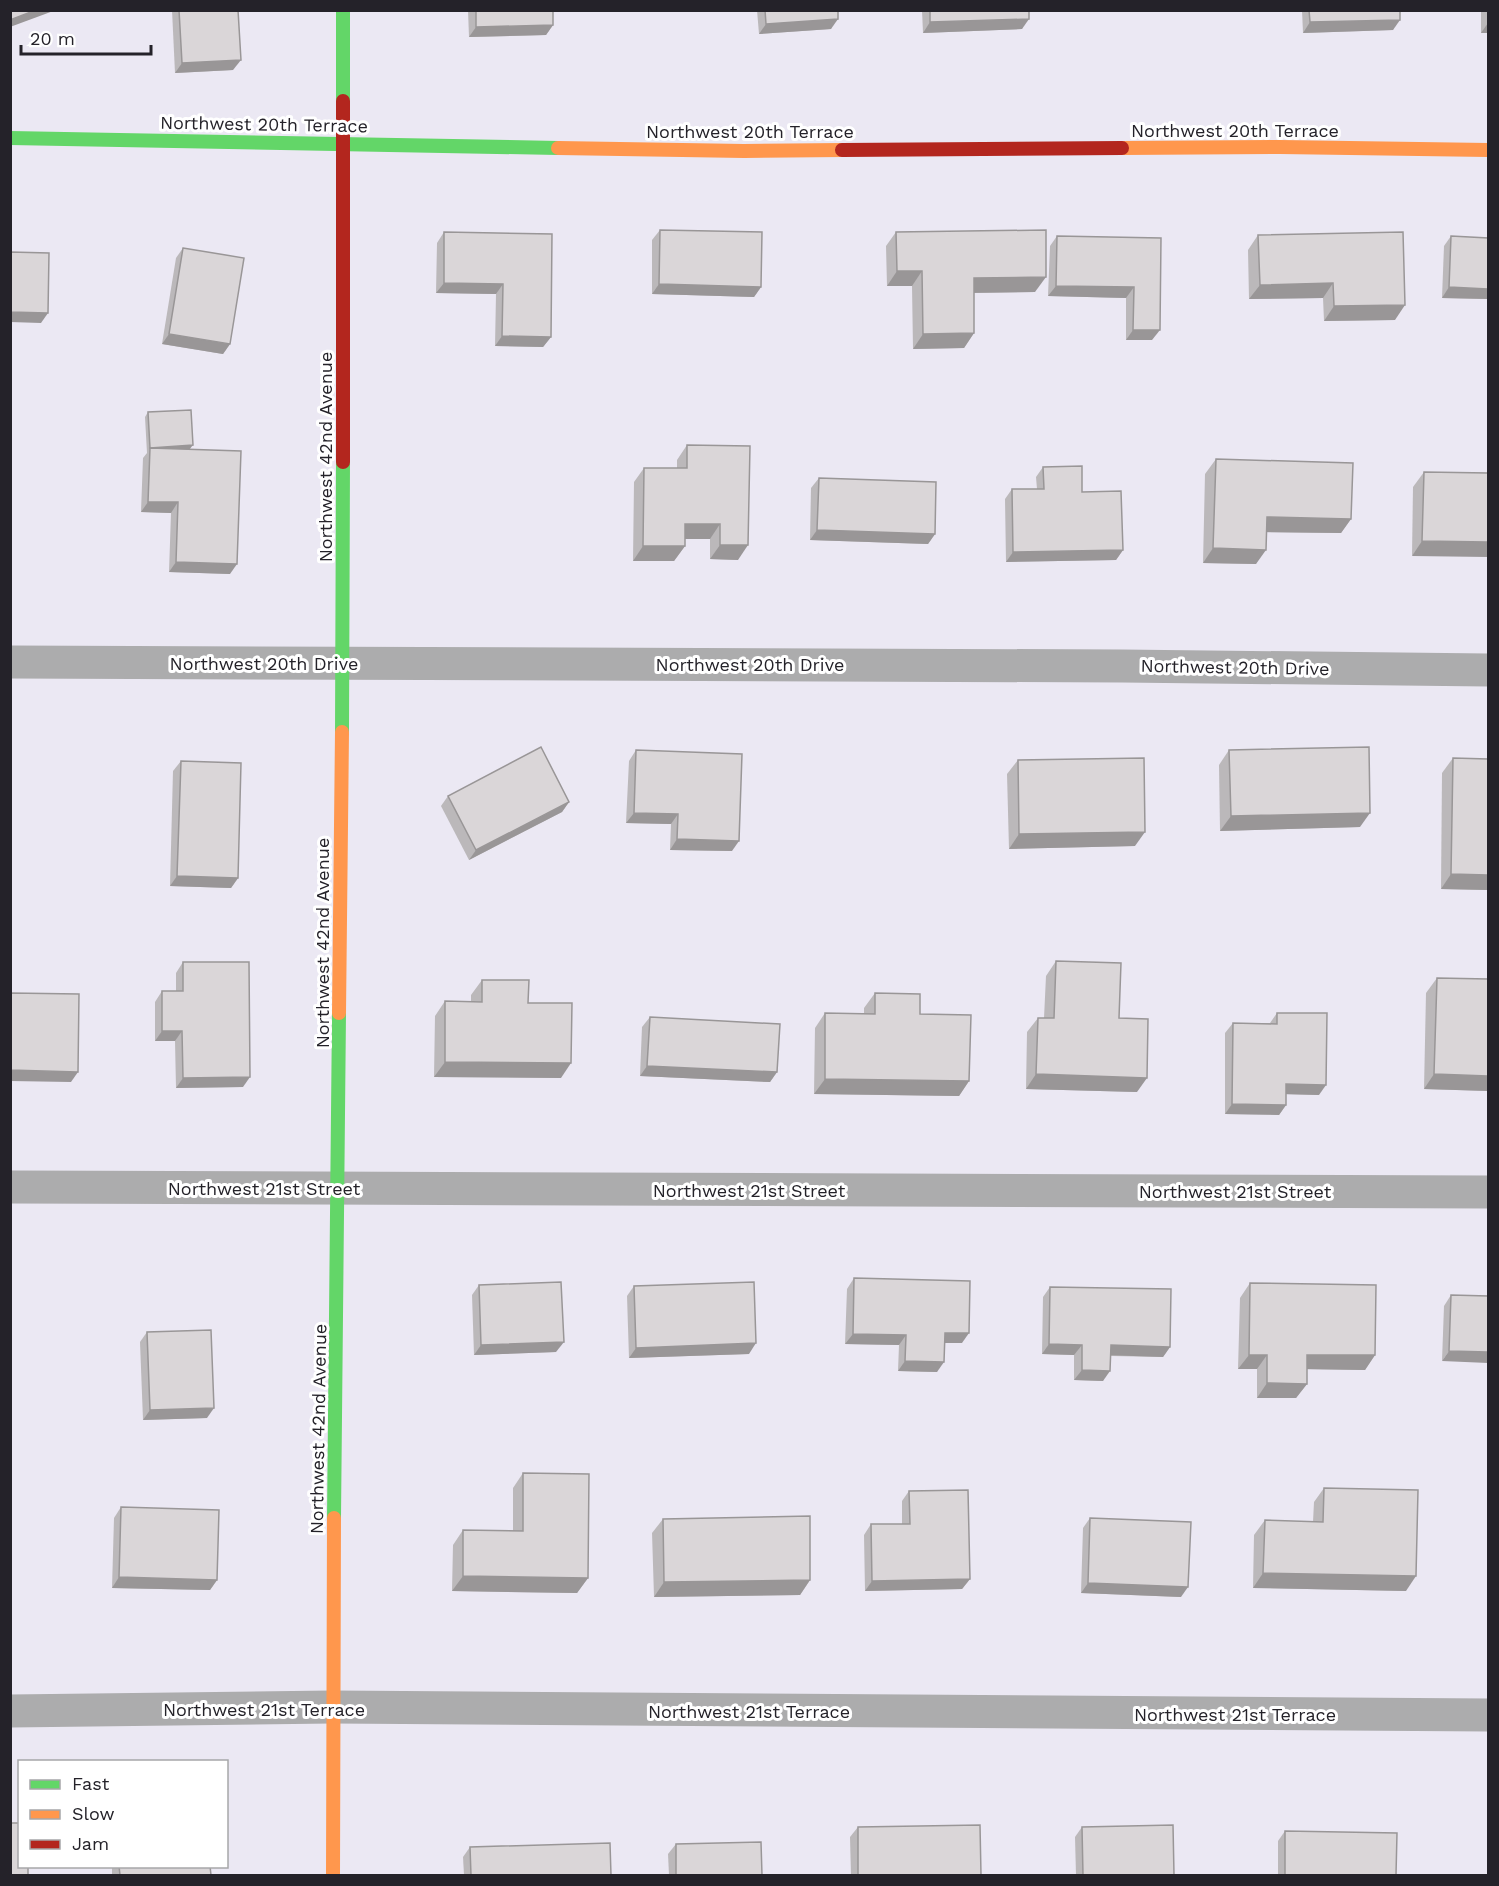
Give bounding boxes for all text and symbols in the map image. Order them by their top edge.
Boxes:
scale bar [21,18,152,56]
text: 20 m [30,28,75,49]
street label: Northwest 20th Terrace [160,112,368,136]
street label: Northwest 20th Terrace [1131,120,1339,141]
street label: Northwest 20th Terrace [646,121,854,142]
street label: Northwest 42nd Avenue [315,352,336,562]
street label: Northwest 20th Drive [170,653,358,674]
street label: Northwest 20th Drive [656,654,844,675]
street label: Northwest 20th Drive [1140,655,1330,679]
street label: Northwest 42nd Avenue [312,838,333,1048]
street label: Northwest 21st Street [168,1178,361,1199]
street label: Northwest 21st Street [653,1180,846,1201]
street label: Northwest 21st Street [1139,1181,1332,1202]
street label: Northwest 42nd Avenue [306,1324,330,1534]
street label: Northwest 21st Terrace [163,1699,365,1720]
street label: Northwest 21st Terrace [648,1701,850,1722]
street label: Northwest 21st Terrace [1134,1704,1336,1725]
legend [18,1760,228,1868]
text: Fast [72,1773,110,1794]
text: Slow [72,1803,115,1824]
text: Jam [72,1833,109,1854]

